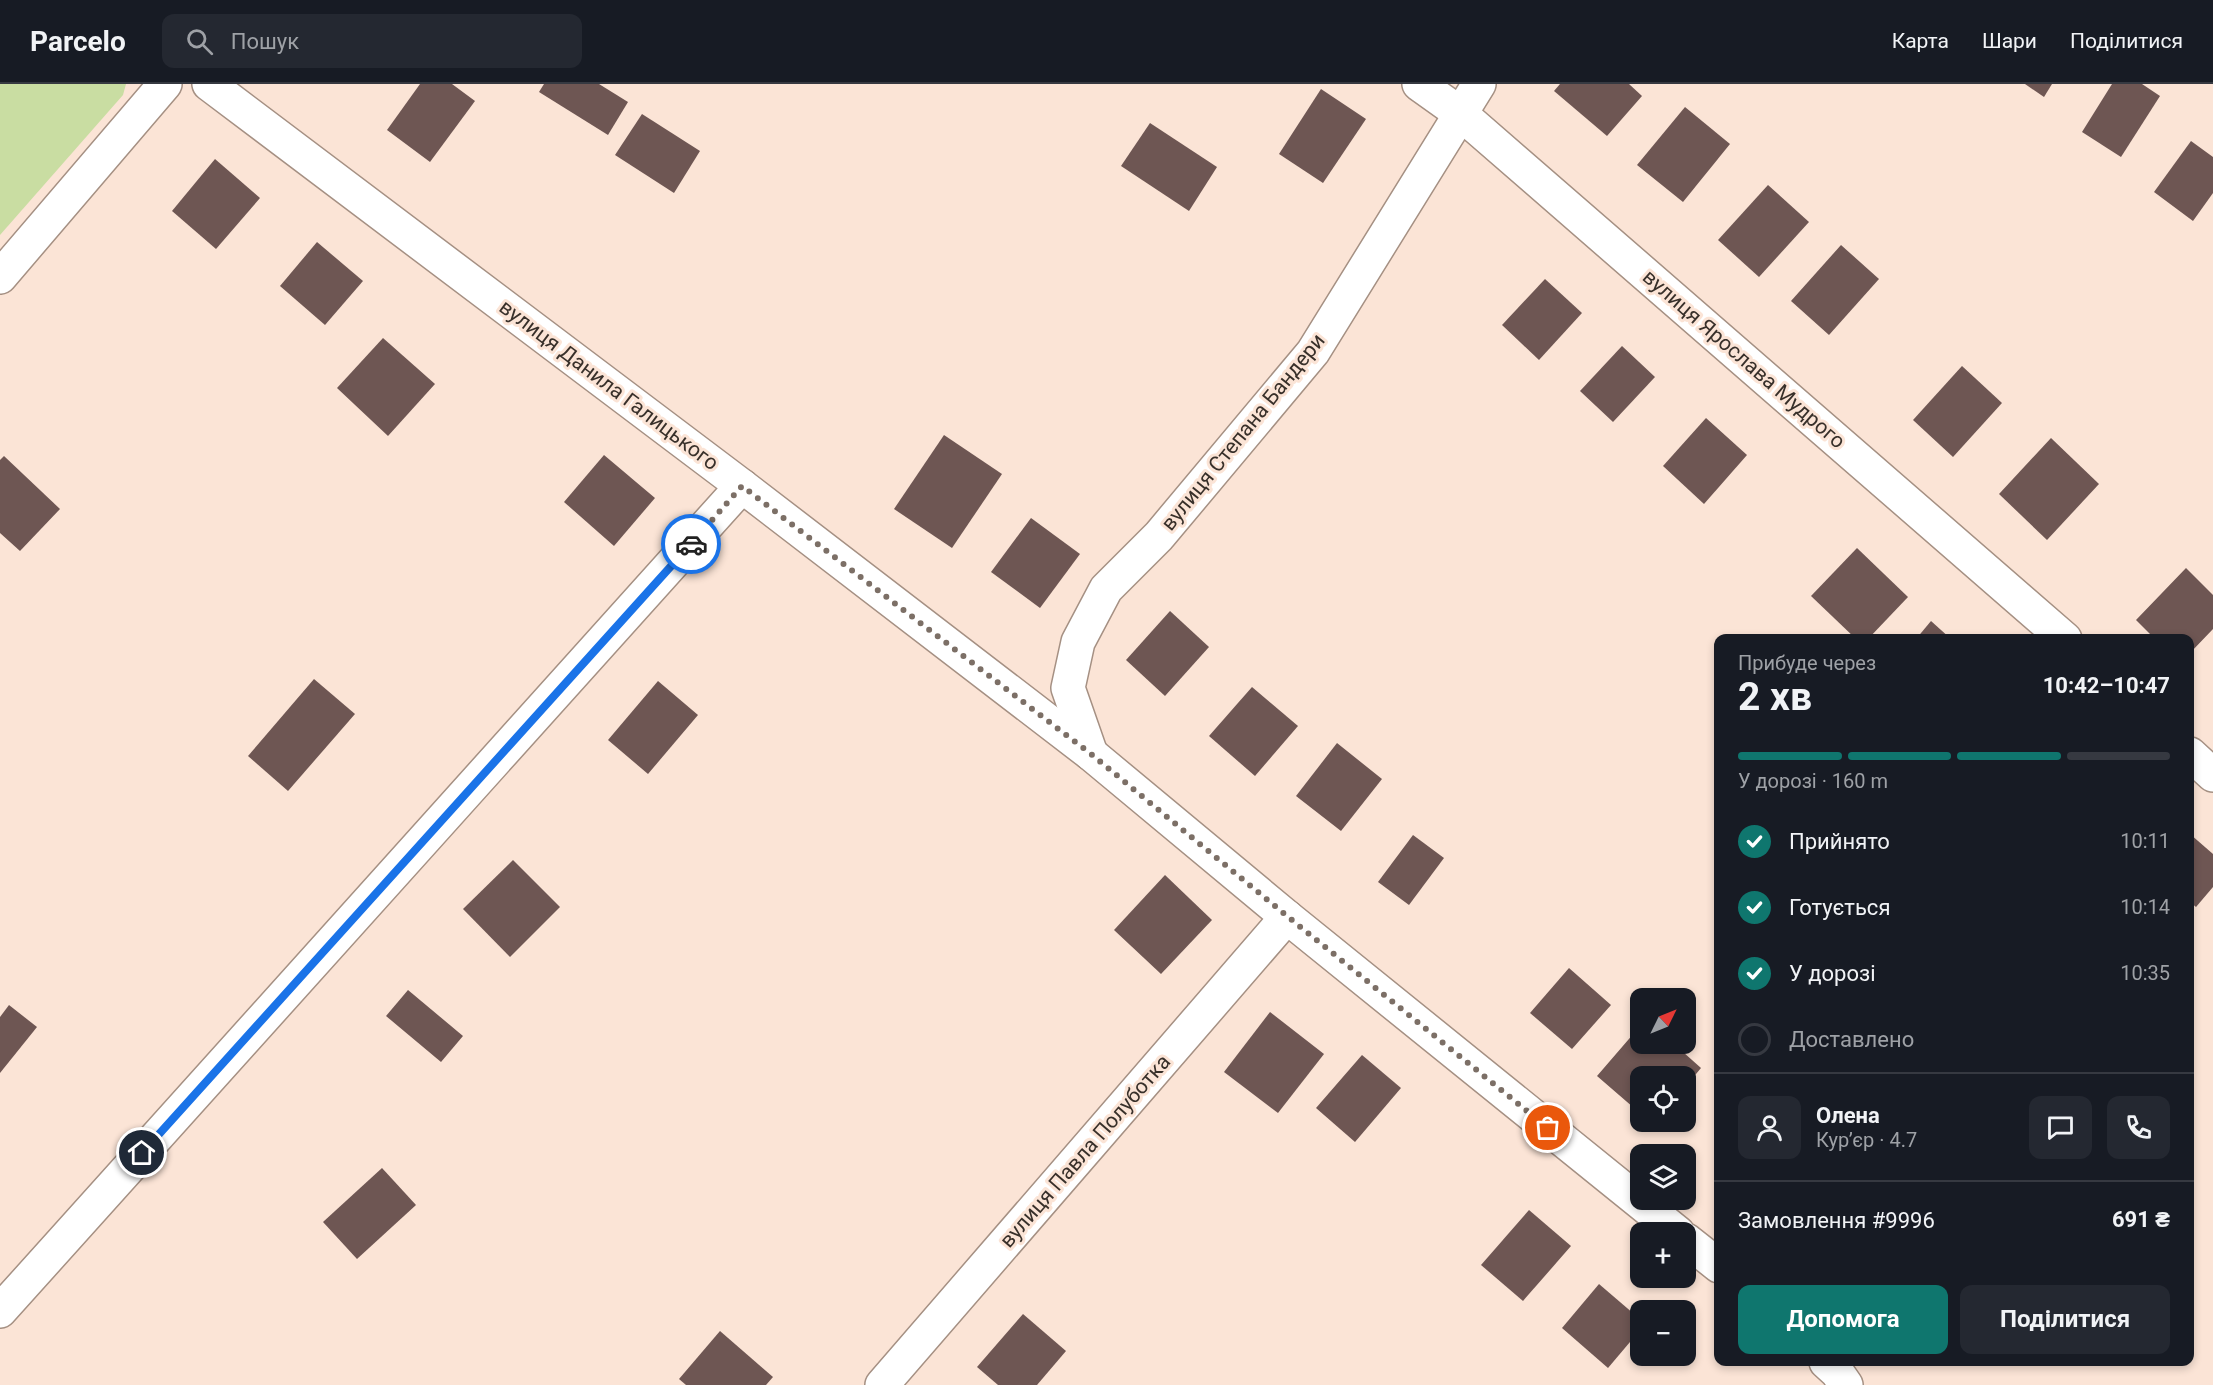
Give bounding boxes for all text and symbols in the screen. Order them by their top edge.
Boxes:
search box [162,14,582,68]
text: Parcelo [30,25,126,58]
icon: search [183,25,216,58]
text: Пошук [231,29,299,54]
text: Карта [1892,29,1949,53]
text: Шари [1982,29,2037,53]
text: Поділитися [2070,29,2183,53]
street label: вулиця Ярослава Мудрого [1638,265,1850,453]
street label: вулиця Данила Галицького [495,295,723,475]
street label: вулиця Степана Бандери [1156,329,1330,535]
courier [661,514,721,574]
icon: car [675,528,708,561]
text: Прибуде через [1738,651,1876,675]
text: 10:42–10:47 [2043,673,2170,698]
text: 2 хв [1738,674,1812,720]
text: У дорозі · 160 m [1738,769,1888,793]
icon: check [1738,825,1771,858]
text: Прийнято [1789,829,1890,854]
text: 10:11 [2120,829,2170,853]
icon: check [1738,891,1771,924]
text: Готується [1789,895,1890,920]
text: 10:14 [2120,895,2170,919]
icon: check [1738,957,1771,990]
text: У дорозі [1789,961,1876,986]
text: 10:35 [2120,961,2170,985]
north arrow [1630,988,1696,1054]
map controls [1630,988,1696,1366]
text: Доставлено [1789,1027,1914,1052]
street label: вулиця Павла Полуботка [995,1050,1175,1252]
button: locate [1630,1066,1696,1132]
button: person [1738,1096,1801,1159]
button: chat [2029,1096,2092,1159]
button: phone [2107,1096,2170,1159]
pin [1522,1102,1573,1153]
text: Олена [1816,1103,1880,1128]
icon: bag [1531,1111,1564,1144]
pin [116,1127,167,1178]
text: Кур’єр · 4.7 [1816,1128,1917,1152]
icon: home [125,1136,158,1169]
button: layers [1630,1144,1696,1210]
text: 691 ₴ [2112,1207,2170,1232]
text: Замовлення #9996 [1738,1208,1935,1233]
button: + [1630,1222,1696,1288]
button: Допомога [1738,1285,1948,1354]
button: Поділитися [1960,1285,2170,1354]
button: − [1630,1300,1696,1366]

